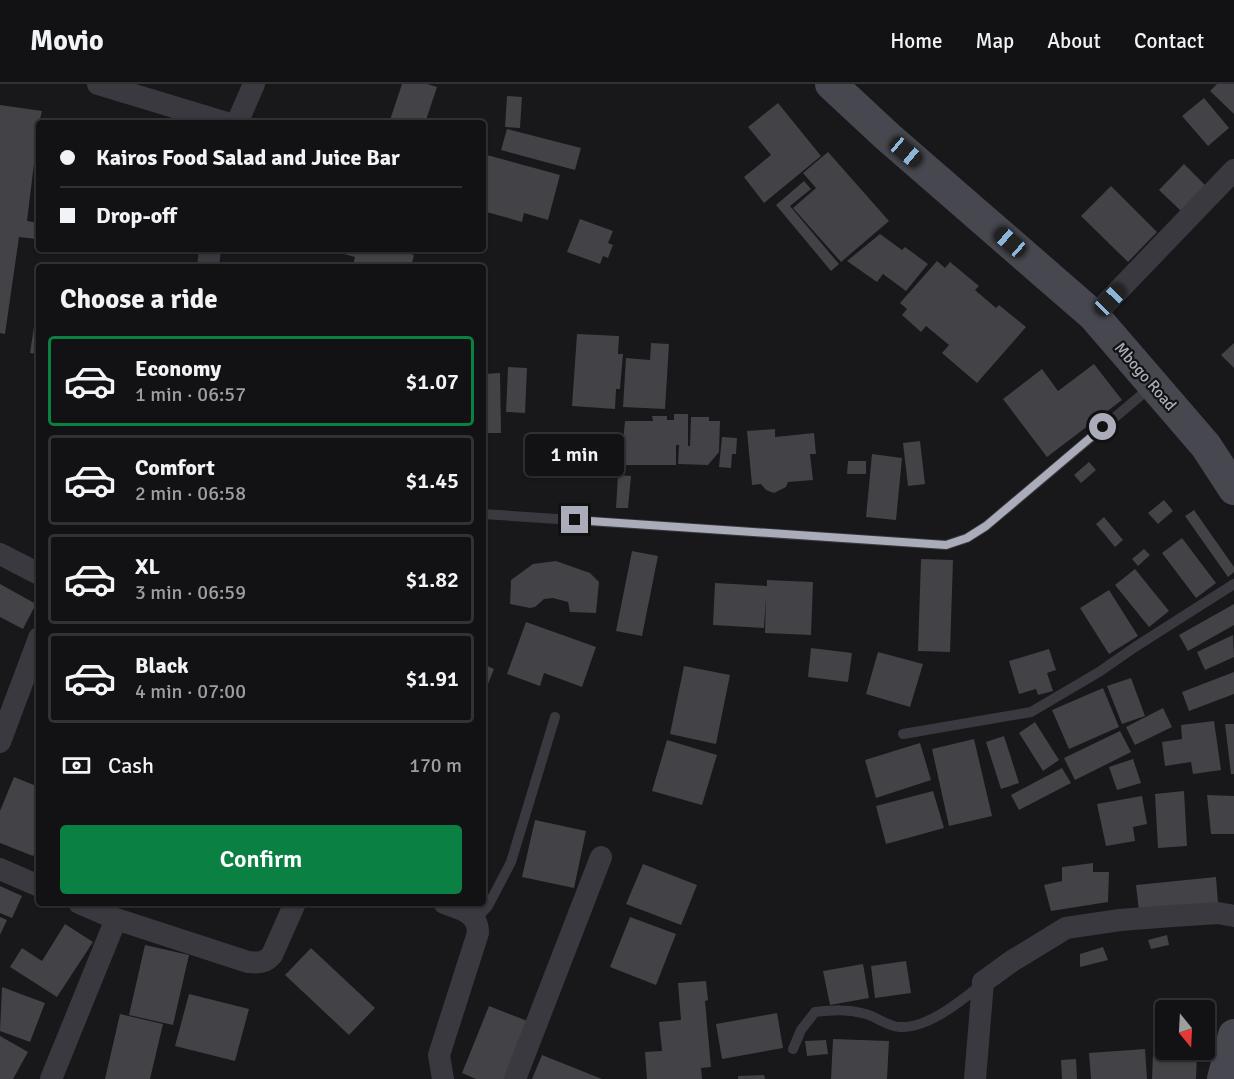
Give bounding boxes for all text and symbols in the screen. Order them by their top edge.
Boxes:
text: Movio [30,24,104,58]
text: Home [890,28,943,54]
text: Map [976,28,1014,54]
text: About [1047,28,1101,54]
text: Contact [1134,28,1204,54]
car [886,134,926,170]
text: Kairos Food Salad and Juice Bar [96,144,400,171]
text: Drop-off [96,202,177,229]
car [991,223,1029,261]
car [1091,281,1129,319]
text: Choose a ride [60,283,218,316]
street label: Mbogo Road [1110,338,1180,415]
icon: car [63,354,117,408]
text: Economy [135,355,221,382]
text: $1.07 [405,368,459,395]
text: 1 min · 06:57 [135,382,246,407]
route start [1089,413,1116,440]
callout: 1 min [526,433,624,475]
text: 1 min [551,442,598,467]
icon: car [63,453,117,507]
text: Comfort [135,454,215,481]
text: $1.45 [405,467,459,494]
text: 2 min · 06:58 [135,481,246,506]
route end [561,506,588,533]
icon: car [63,552,117,606]
text: XL [135,553,160,580]
text: $1.82 [405,566,459,593]
text: 3 min · 06:59 [135,580,246,605]
icon: car [63,651,117,705]
text: Black [135,652,189,679]
text: $1.91 [405,665,459,692]
text: 4 min · 07:00 [135,679,246,704]
icon: cash [60,749,93,782]
text: Cash [108,752,154,779]
text: 170 m [409,753,462,778]
button: Confirm [60,825,462,894]
north arrow [1155,1000,1215,1060]
map controls [1155,1000,1215,1060]

